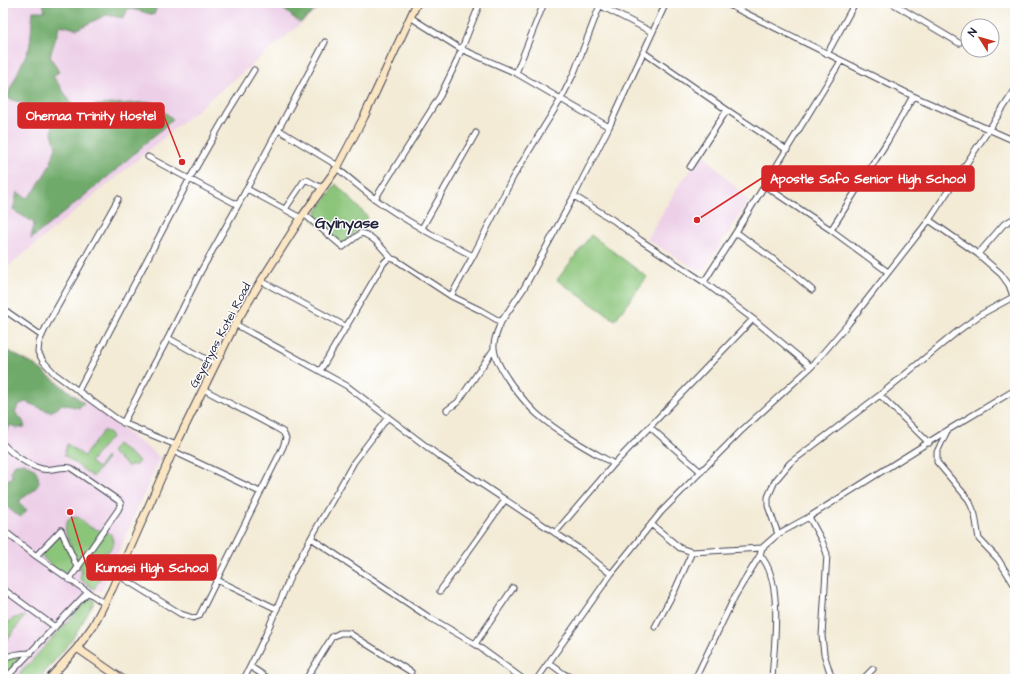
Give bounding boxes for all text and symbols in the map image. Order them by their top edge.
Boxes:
north arrow [960,18,1000,58]
text: N [964,25,981,40]
callout: Ohemaa Trinity Hostel [18,103,164,128]
text: Ohemaa Trinity Hostel [26,107,156,126]
callout: Apostle Safo Senior High School [762,166,974,191]
text: Apostle Safo Senior High School [770,170,966,190]
district label: Gyinyase [315,212,379,235]
street label: Geyenyas Kotei Road [185,280,256,391]
callout: Kumasi High School [87,555,216,580]
text: Kumasi High School [96,559,208,579]

